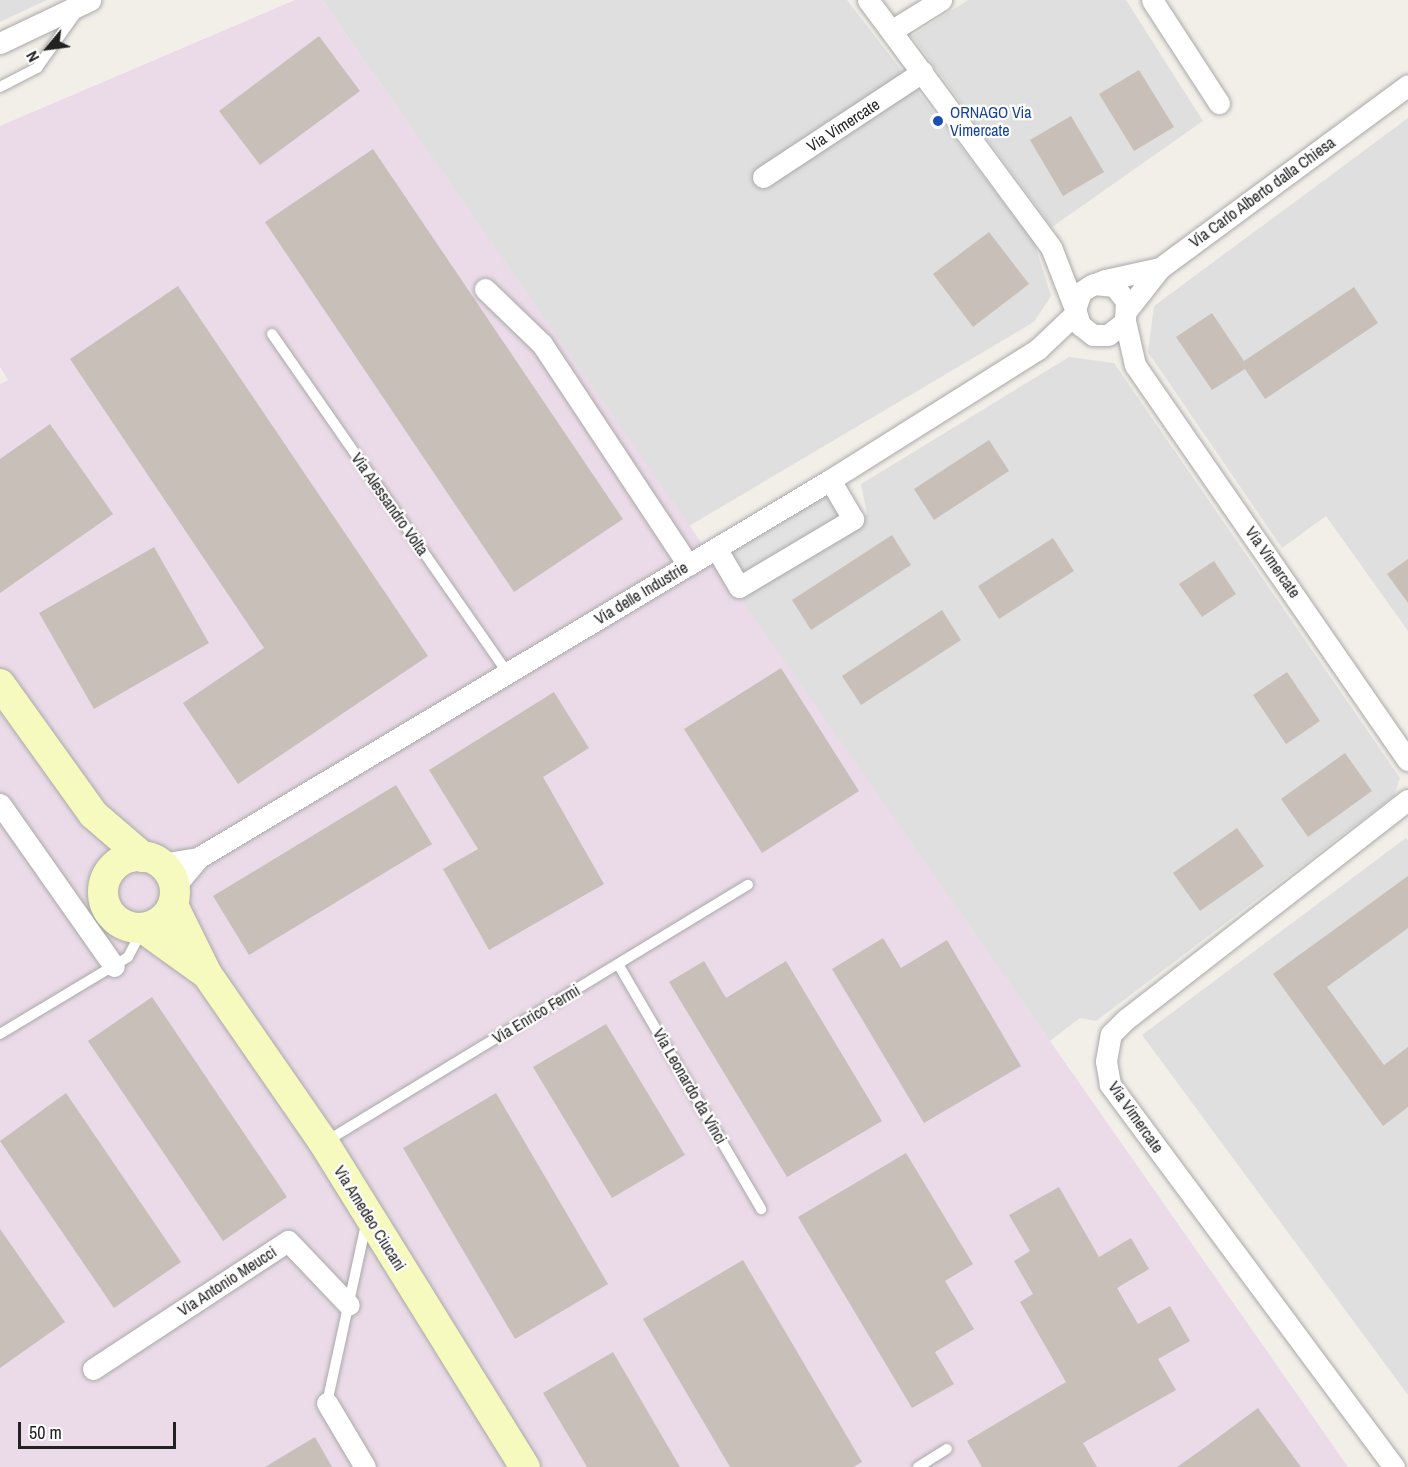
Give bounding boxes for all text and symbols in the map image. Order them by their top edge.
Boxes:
north arrow [18,18,78,78]
text: N [20,47,44,66]
street label: Via Vimercate [803,94,883,156]
place label: ORNAGO Via Vimercate [950,102,1031,140]
marker: ORNAGO Via Vimercate [931,114,945,128]
street label: Via Carlo Alberto dalla Chiesa [1185,132,1339,252]
street label: Via Alessandro Volta [347,449,433,559]
street label: Via Vimercate [1241,523,1305,601]
street label: Via delle Industrie [591,558,691,628]
street label: Via Enrico Fermi [489,980,583,1048]
street label: Via Leonardo da Vinci [649,1025,731,1147]
street label: Via Vimercate [1104,1078,1168,1156]
street label: Via Amedeo Ciucani [330,1162,410,1274]
street label: Via Antonio Meucci [174,1242,280,1320]
scale bar [21,1410,178,1448]
text: 50 m [29,1420,62,1445]

